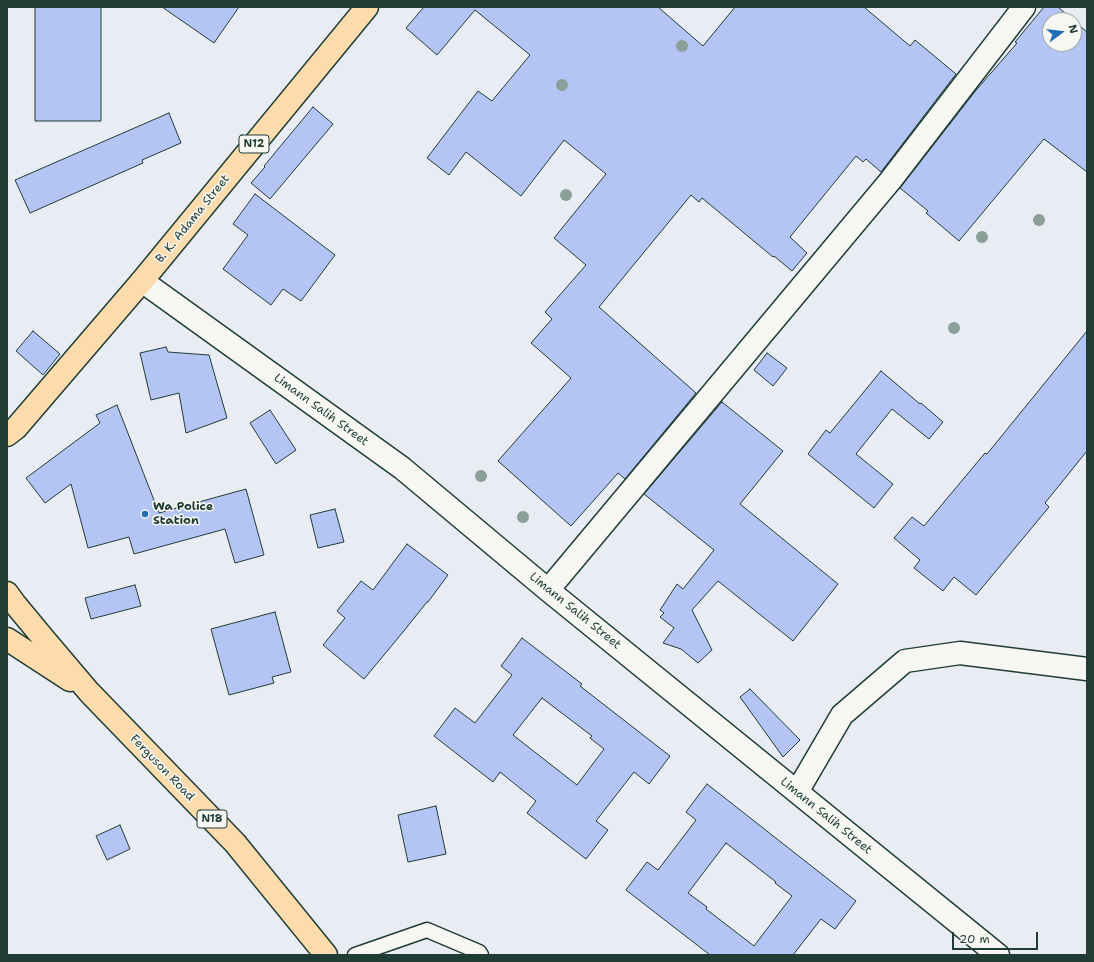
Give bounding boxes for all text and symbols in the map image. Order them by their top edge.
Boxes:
north arrow [1042,12,1082,52]
text: N [1065,23,1081,35]
road number: N12 [239,135,269,153]
street label: B. K. Adama Street [153,172,233,266]
street label: Limann Salih Street [271,371,371,449]
place label: Wa Police Station [153,500,213,528]
marker: Wa Police Station [140,509,150,519]
street label: Limann Salih Street [526,570,624,652]
street label: Ferguson Road [127,732,197,804]
street label: Limann Salih Street [777,775,875,857]
road number: N18 [197,810,227,828]
scale bar [954,924,1040,950]
text: 20 m [959,931,990,947]

